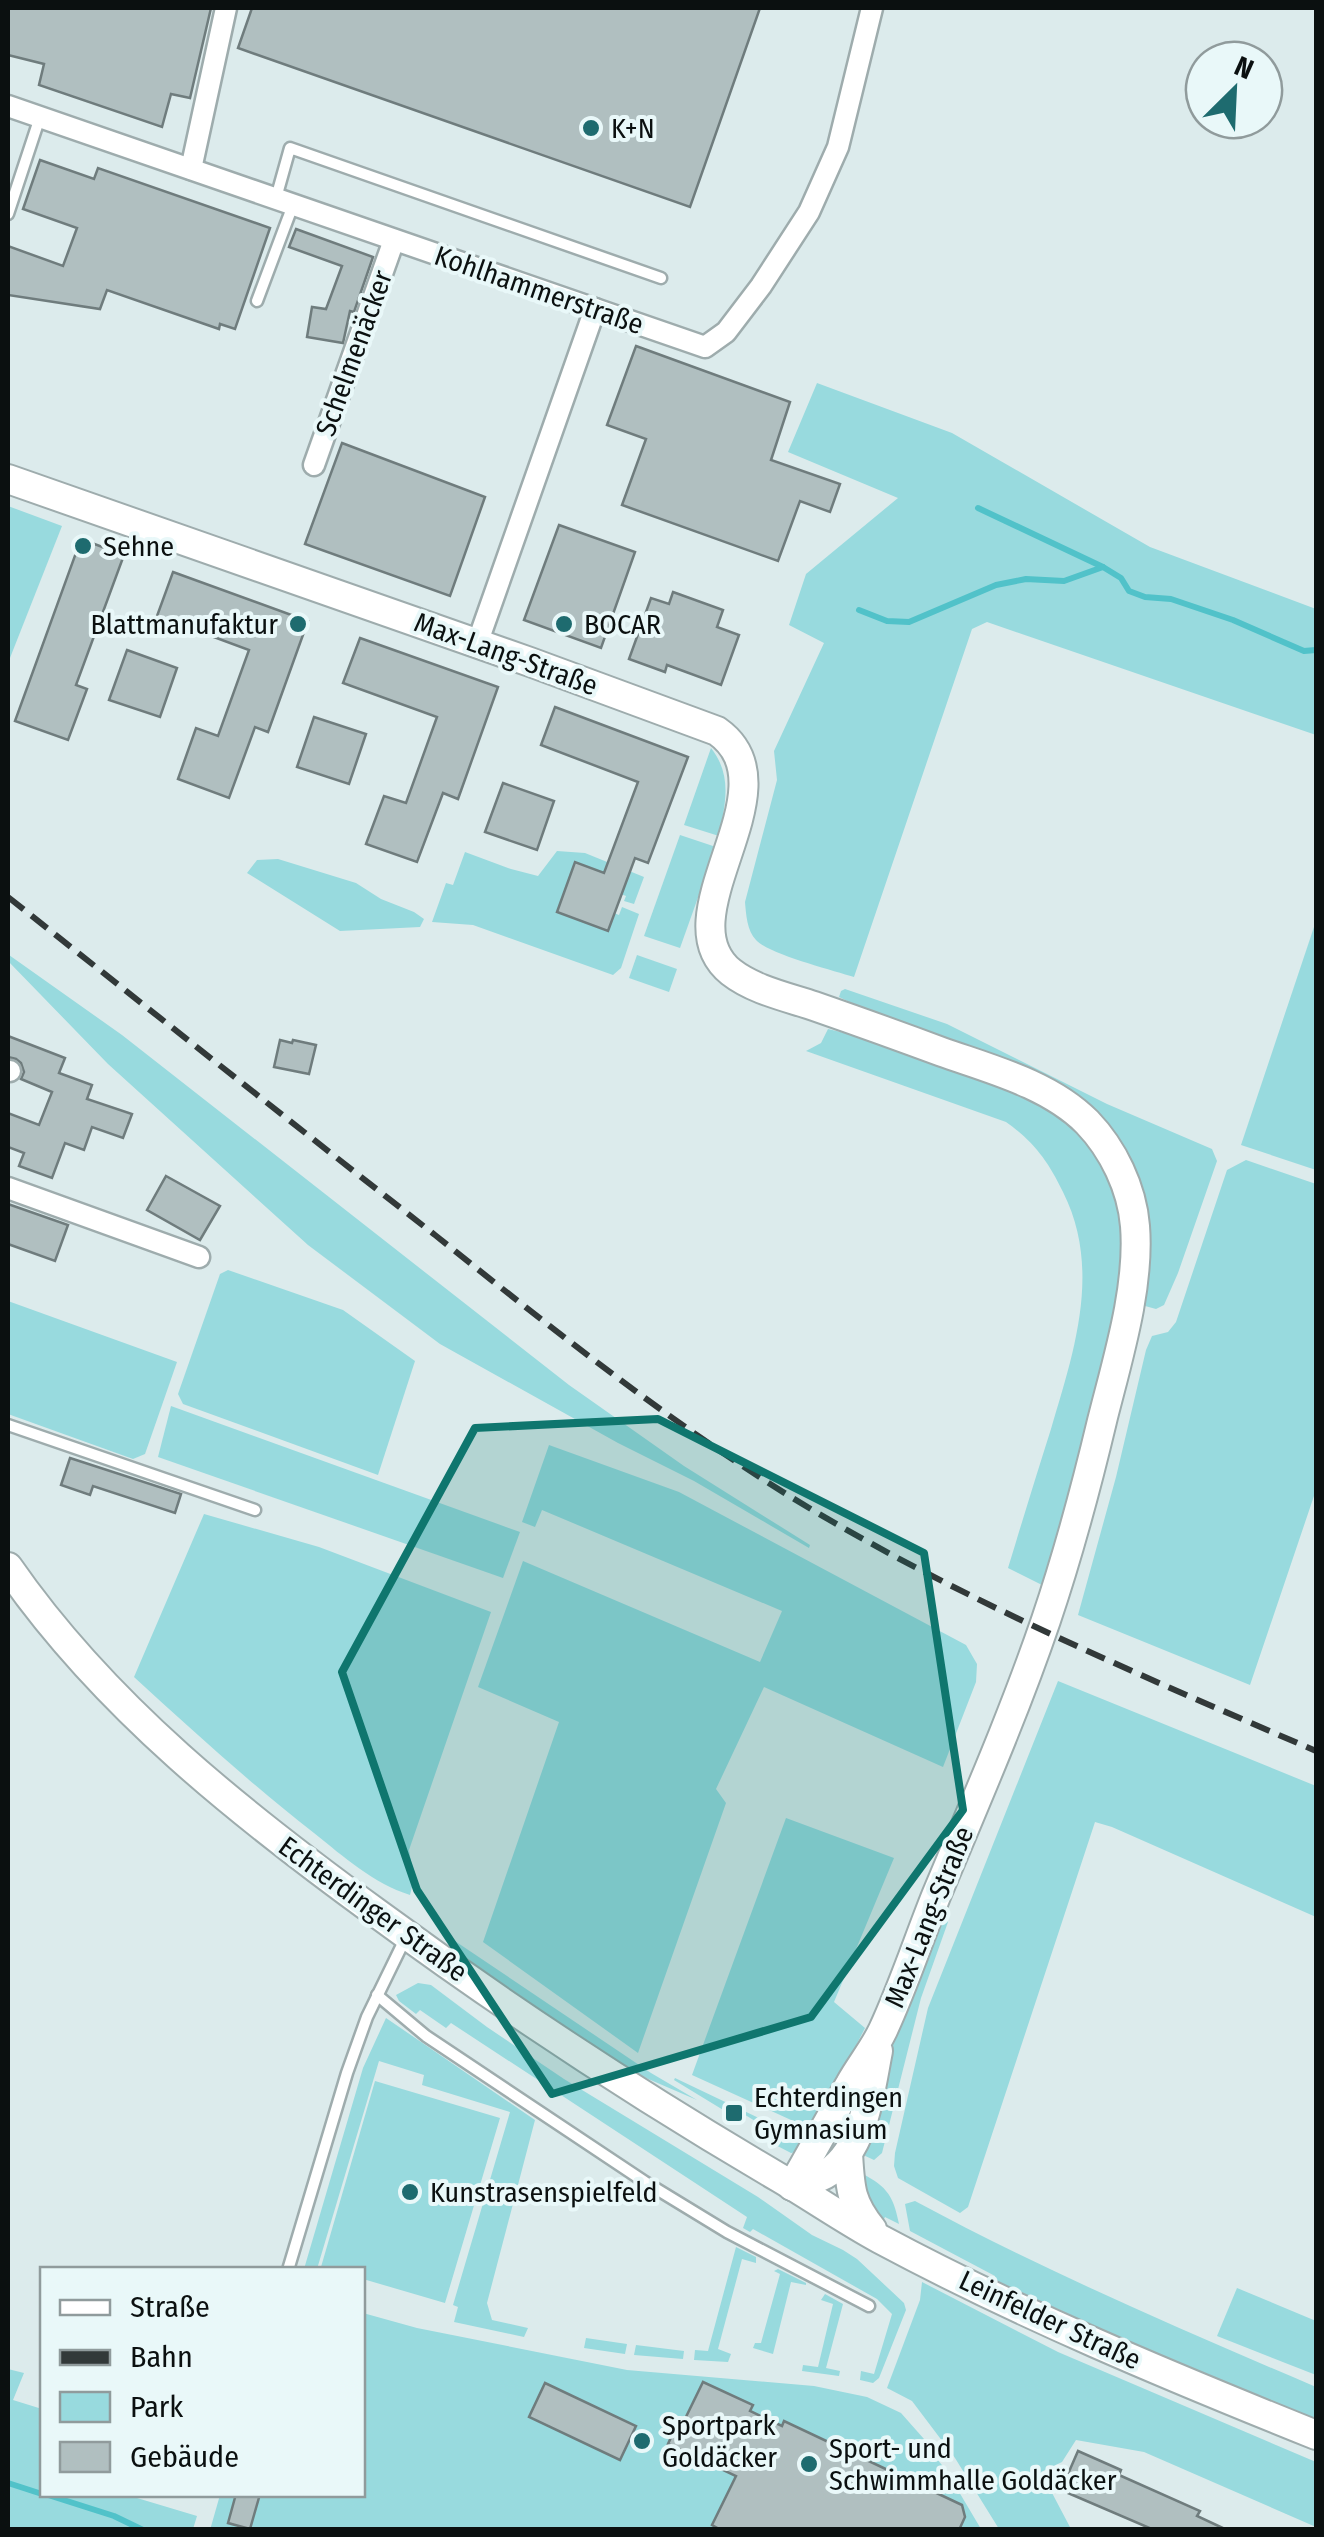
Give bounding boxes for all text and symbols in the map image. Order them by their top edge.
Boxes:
north arrow [1184,40,1284,140]
text: N [1230,49,1258,86]
place label: K+N [611,112,655,145]
marker: K+N [580,117,602,139]
street label: Kohlhammerstraße [430,239,648,341]
street label: Schelmenäcker [309,265,399,440]
place label: Sehne [103,530,174,563]
marker: Sehne [72,535,94,557]
street label: Max-Lang-Straße [410,606,602,702]
place label: Blattmanufaktur [90,608,278,641]
place label: BOCAR [584,608,661,641]
marker: Blattmanufaktur [287,613,309,635]
marker: BOCAR [553,613,575,635]
street label: Max-Lang-Straße [878,1822,980,2012]
street label: Echterdinger Straße [272,1830,474,1988]
place label: Echterdingen Gymnasium [754,2081,903,2146]
marker: Echterdingen Gymnasium [723,2102,745,2124]
place label: Kunstrasenspielfeld [430,2176,658,2209]
marker: Kunstrasenspielfeld [399,2181,421,2203]
street label: Leinfelder Straße [954,2264,1146,2376]
legend [40,2267,365,2497]
text: Straße [130,2289,210,2325]
text: Bahn [130,2339,193,2375]
text: Park [130,2389,183,2425]
place label: Sportpark Goldäcker [662,2409,777,2474]
marker: Sportpark Goldäcker [631,2430,653,2452]
place label: Sport- und Schwimmhalle Goldäcker [829,2432,1117,2497]
text: Gebäude [130,2439,239,2475]
marker: Sport- und Schwimmhalle Goldäcker [798,2453,820,2475]

